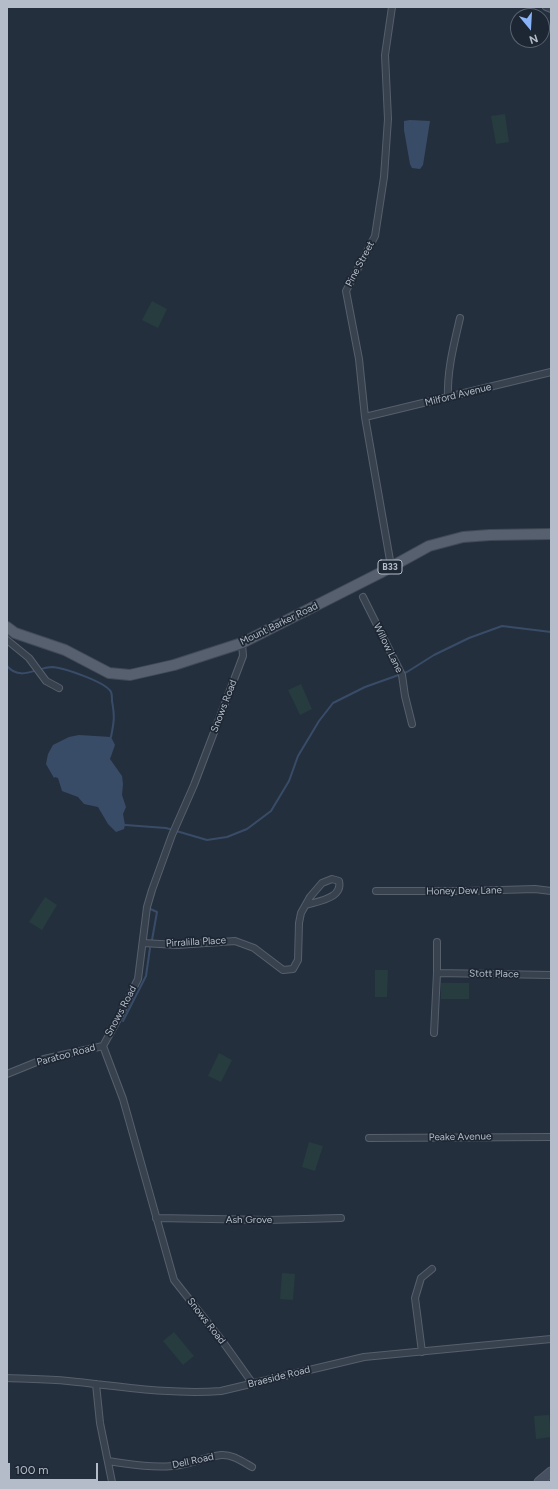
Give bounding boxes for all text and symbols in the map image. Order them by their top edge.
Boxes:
north arrow [510,8,550,48]
text: N [528,31,540,46]
street label: Pine Street [343,239,377,289]
street label: Milford Avenue [424,381,492,409]
road number: B33 [378,560,402,574]
street label: Mount Barker Road [238,600,320,648]
street label: Willow Lane [371,621,405,675]
street label: Snows Road [208,678,240,734]
street label: Honey Dew Lane [426,884,502,898]
street label: Pirralilla Place [166,934,226,950]
street label: Stott Place [469,968,519,980]
street label: Snows Road [103,984,139,1038]
street label: Paratoo Road [35,1041,97,1069]
street label: Peake Avenue [429,1130,491,1144]
street label: Ash Grove [226,1214,272,1226]
street label: Snows Road [184,1295,228,1347]
street label: Braeside Road [247,1363,311,1391]
street label: Dell Road [171,1451,215,1471]
scale bar [10,1455,100,1481]
text: 100 m [15,1463,49,1477]

